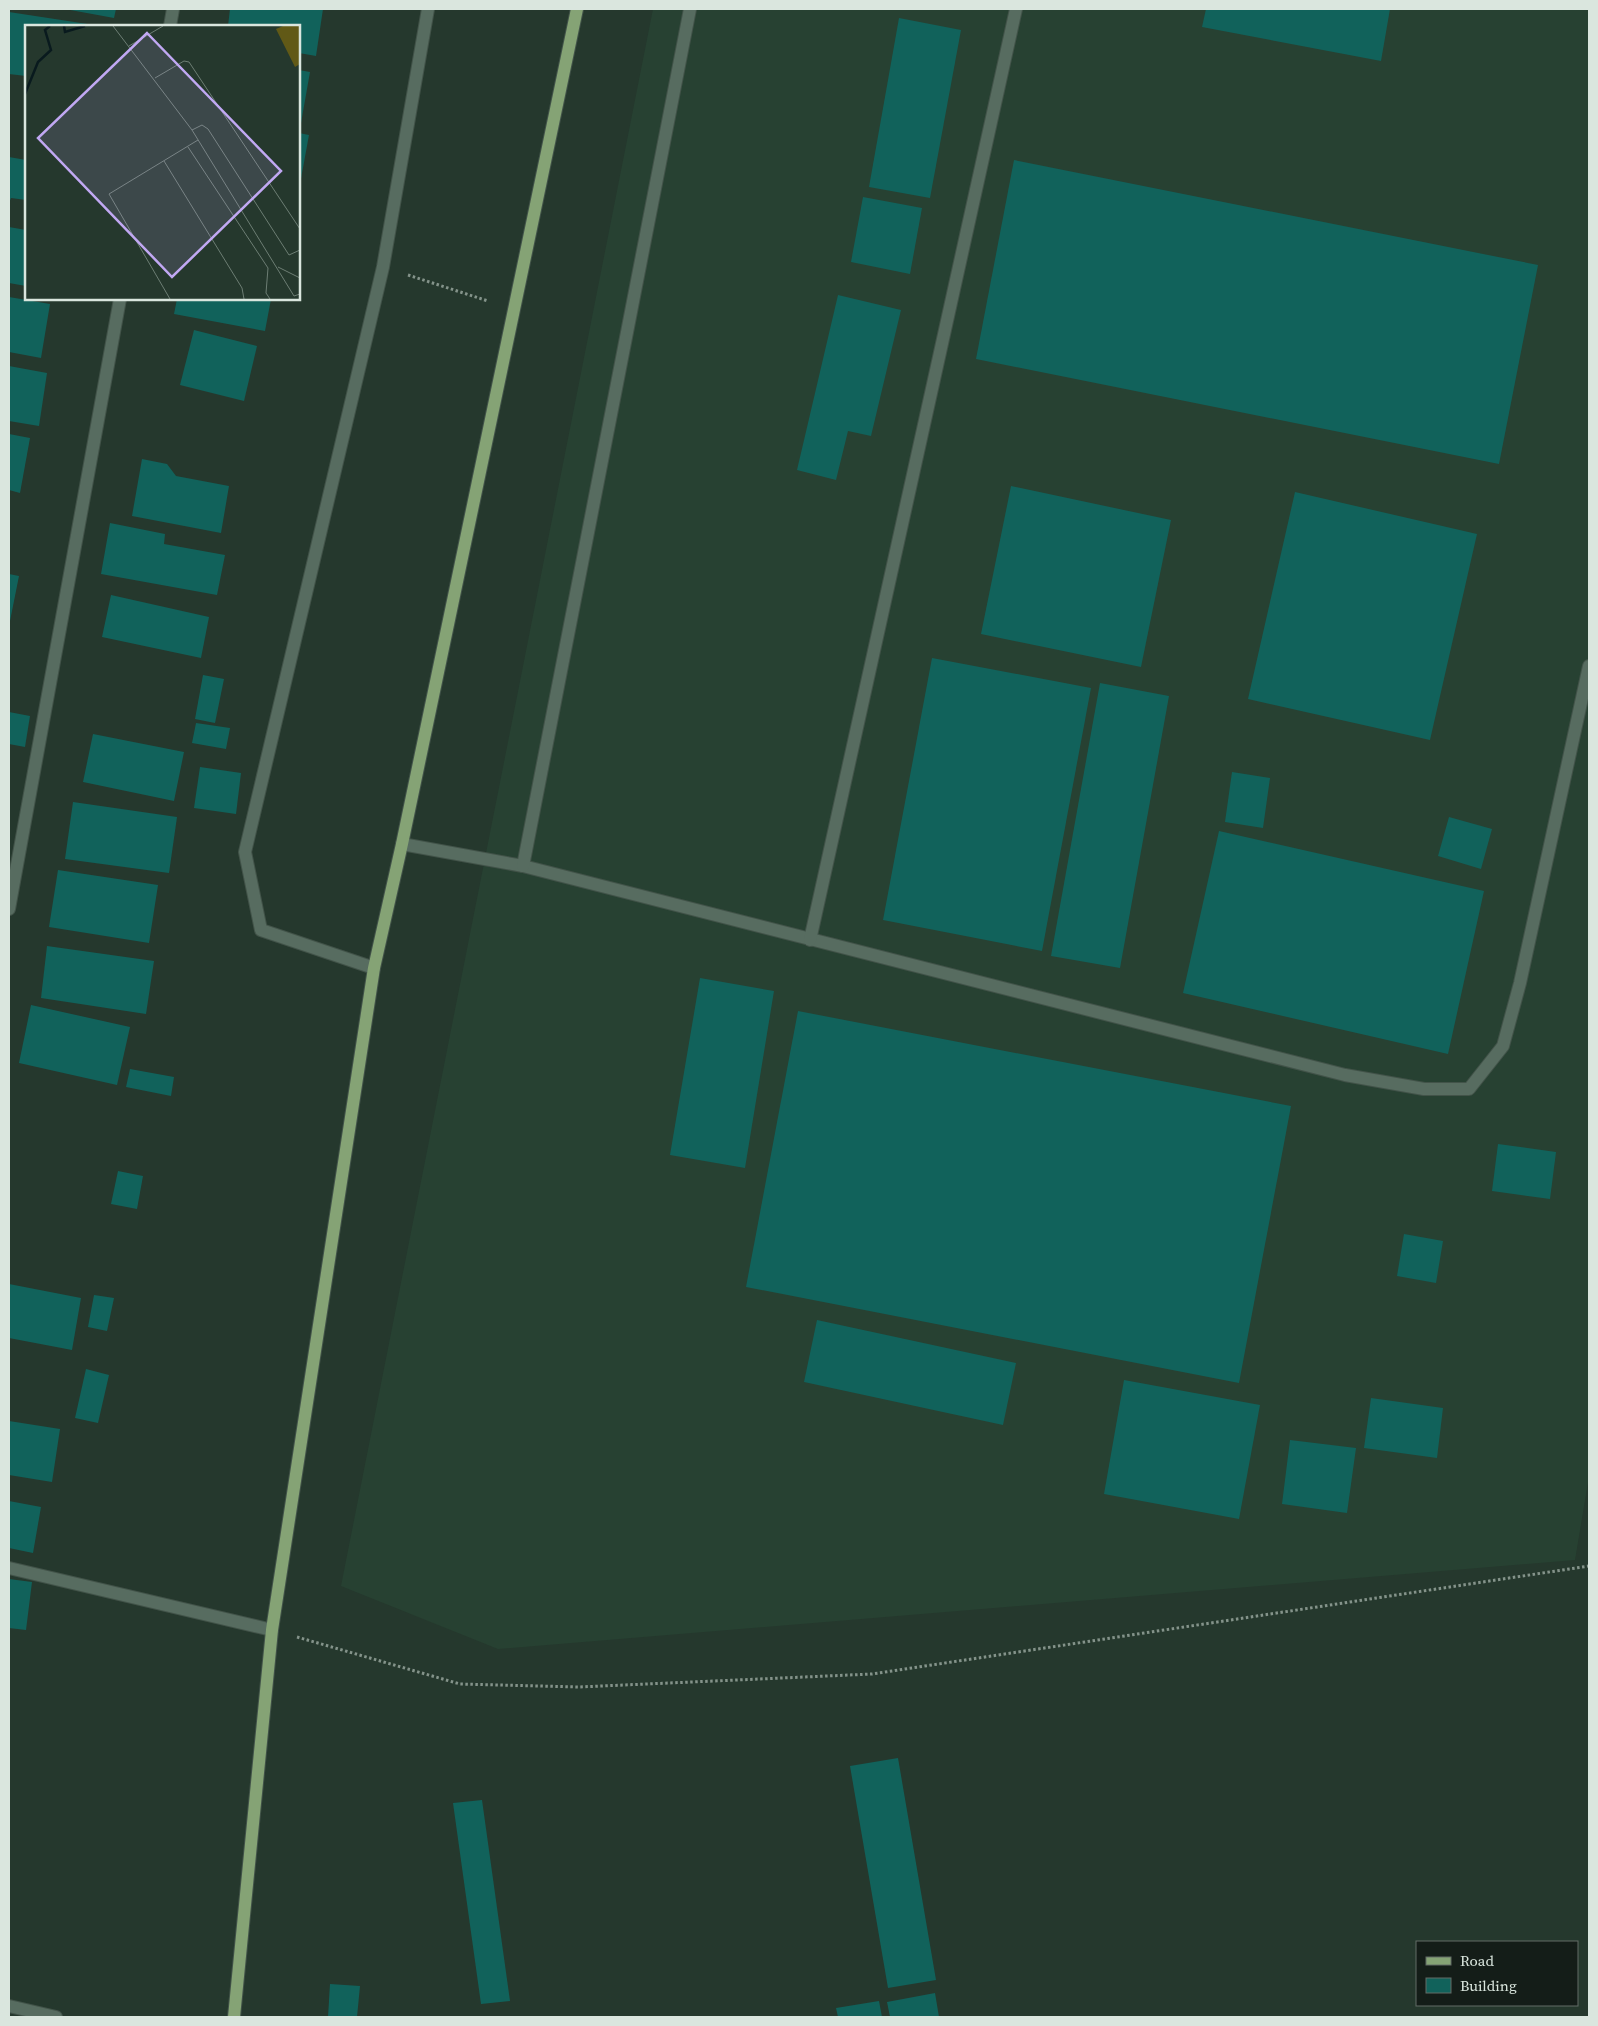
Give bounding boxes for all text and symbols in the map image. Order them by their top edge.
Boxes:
inset map [25,25,300,300]
legend [1416,1941,1578,2006]
text: Road [1460,1950,1494,1971]
text: Building [1460,1975,1517,1996]

